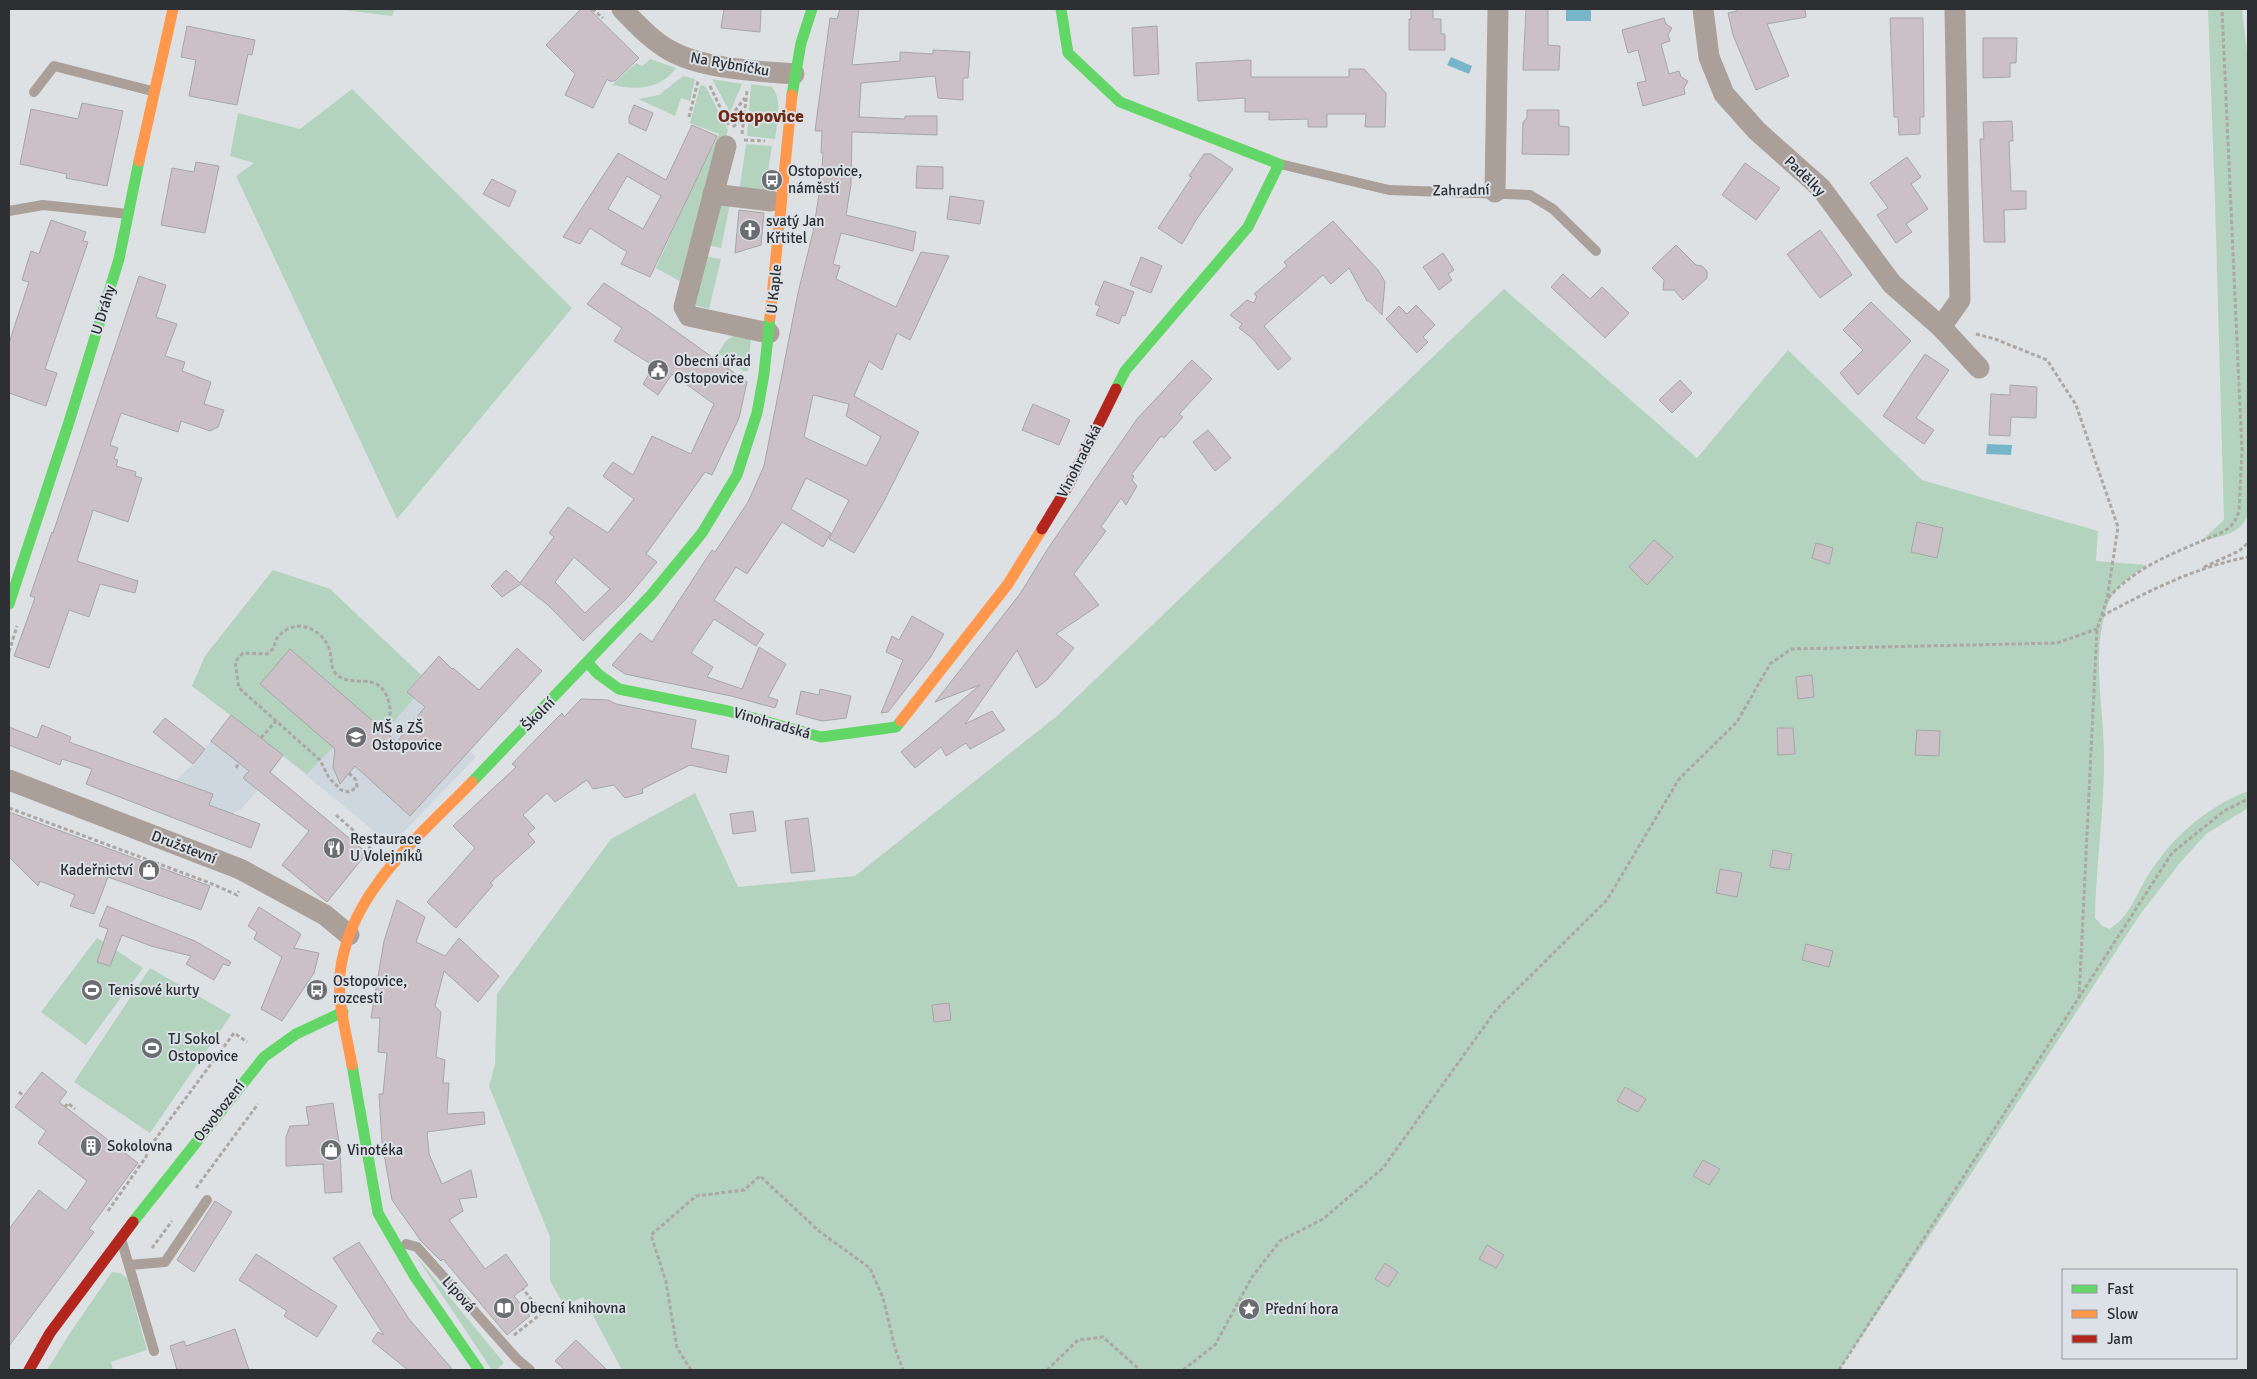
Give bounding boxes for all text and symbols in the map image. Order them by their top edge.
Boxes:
street label: Na Rybníčku [689,48,771,80]
district label: Ostopovice [718,105,804,127]
street label: Padělky [1781,152,1829,200]
place label: Ostopovice, náměstí [788,162,862,197]
bus stop icon: Ostopovice, náměstí [760,168,784,192]
street label: Zahradní [1432,181,1490,199]
place label: svatý Jan Křtitel [766,212,825,247]
church icon: svatý Jan Křtitel [738,218,762,242]
street label: U Kaple [762,263,786,315]
street label: U Dráhy [87,283,119,337]
place label: Obecní úřad Ostopovice [674,352,751,387]
public building icon: Obecní úřad Ostopovice [646,358,670,382]
street label: Vinohradská [1053,422,1105,500]
street label: Školní [517,693,559,735]
street label: Vinohradská [731,703,813,743]
place label: MŠ a ZŠ Ostopovice [372,718,442,754]
school or university icon: MŠ a ZŠ Ostopovice [344,725,368,749]
street label: Družstevní [149,826,219,868]
place label: Restaurace U Volejníků [350,830,423,865]
restaurant icon: Restaurace U Volejníků [322,836,346,860]
shop icon: Kadeřnictví [137,858,161,882]
place label: Kadeřnictví [60,861,133,879]
place label: Ostopovice, rozcestí [333,972,407,1007]
sports icon: Tenisové kurty [80,978,104,1002]
bus stop icon: Ostopovice, rozcestí [305,978,329,1002]
place label: Tenisové kurty [108,981,199,999]
place label: TJ Sokol Ostopovice [168,1030,238,1065]
sports icon: TJ Sokol Ostopovice [140,1036,164,1060]
street label: Osvobození [190,1077,248,1145]
building icon: Sokolovna [79,1134,103,1158]
place label: Sokolovna [107,1137,173,1155]
shop icon: Vinotéka [319,1138,343,1162]
place label: Vinotéka [347,1141,403,1159]
legend [2062,1269,2237,1359]
street label: Lípová [438,1273,480,1315]
text: Fast [2107,1280,2134,1298]
library icon: Obecní knihovna [492,1296,516,1320]
place icon: Přední hora [1237,1297,1261,1321]
place label: Obecní knihovna [520,1299,626,1317]
place label: Přední hora [1265,1300,1339,1318]
text: Slow [2107,1305,2138,1323]
text: Jam [2107,1330,2133,1348]

